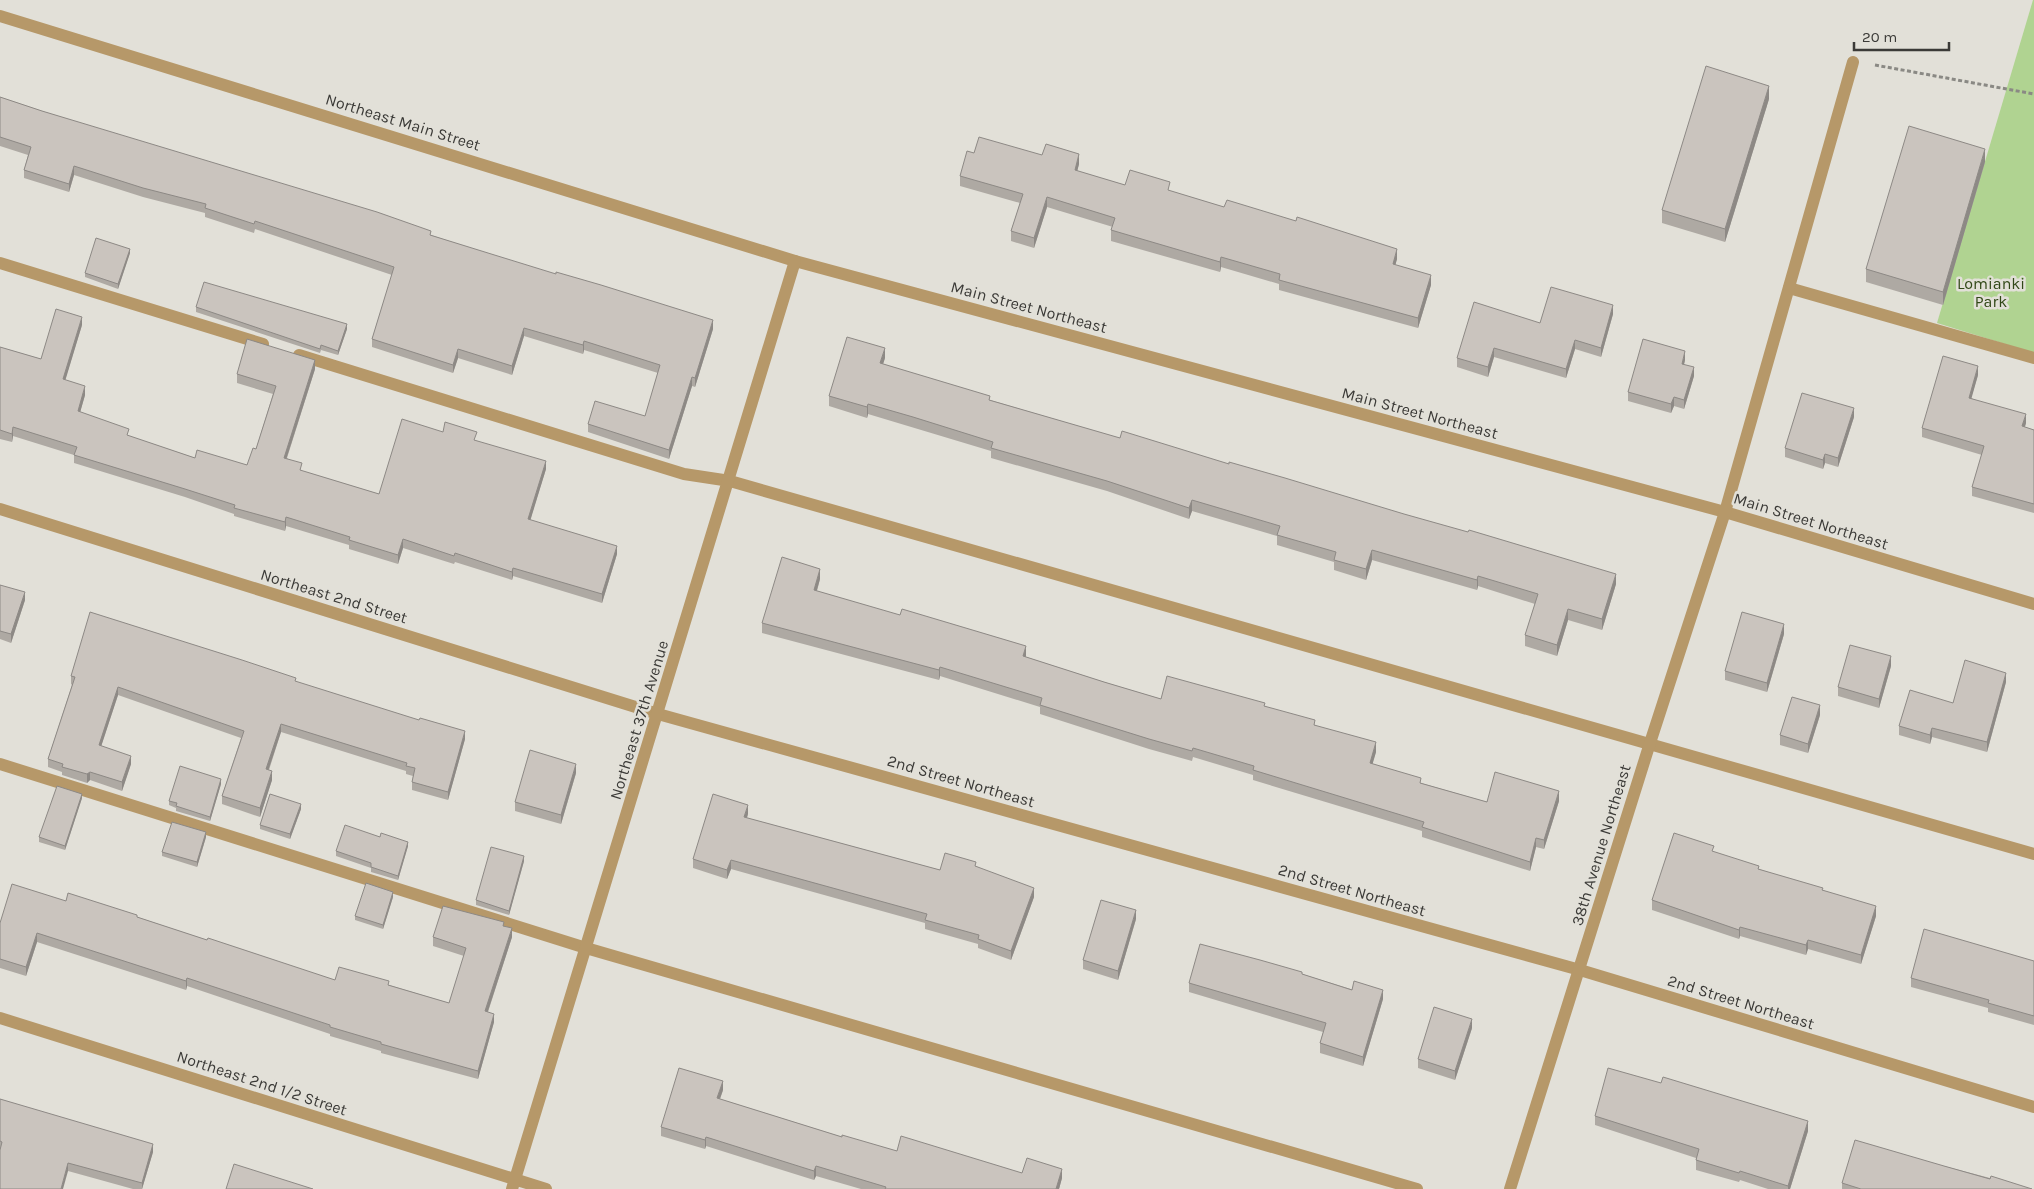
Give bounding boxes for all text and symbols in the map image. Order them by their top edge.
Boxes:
scale bar [1854,20,1949,52]
text: 20 m [1862,28,1897,46]
street label: Northeast Main Street [323,89,483,155]
park label: Lomianki Park [1957,274,2025,311]
street label: Main Street Northeast [949,277,1109,337]
street label: Main Street Northeast [1340,383,1500,443]
street label: Main Street Northeast [1731,488,1891,554]
street label: Northeast 2nd Street [258,565,410,627]
street label: Northeast 37th Avenue [606,638,672,802]
street label: 2nd Street Northeast [885,751,1037,811]
street label: 38th Avenue Northeast [1567,762,1635,928]
street label: 2nd Street Northeast [1276,860,1428,920]
street label: 2nd Street Northeast [1665,971,1817,1033]
street label: Northeast 2nd 1/2 Street [175,1046,349,1120]

